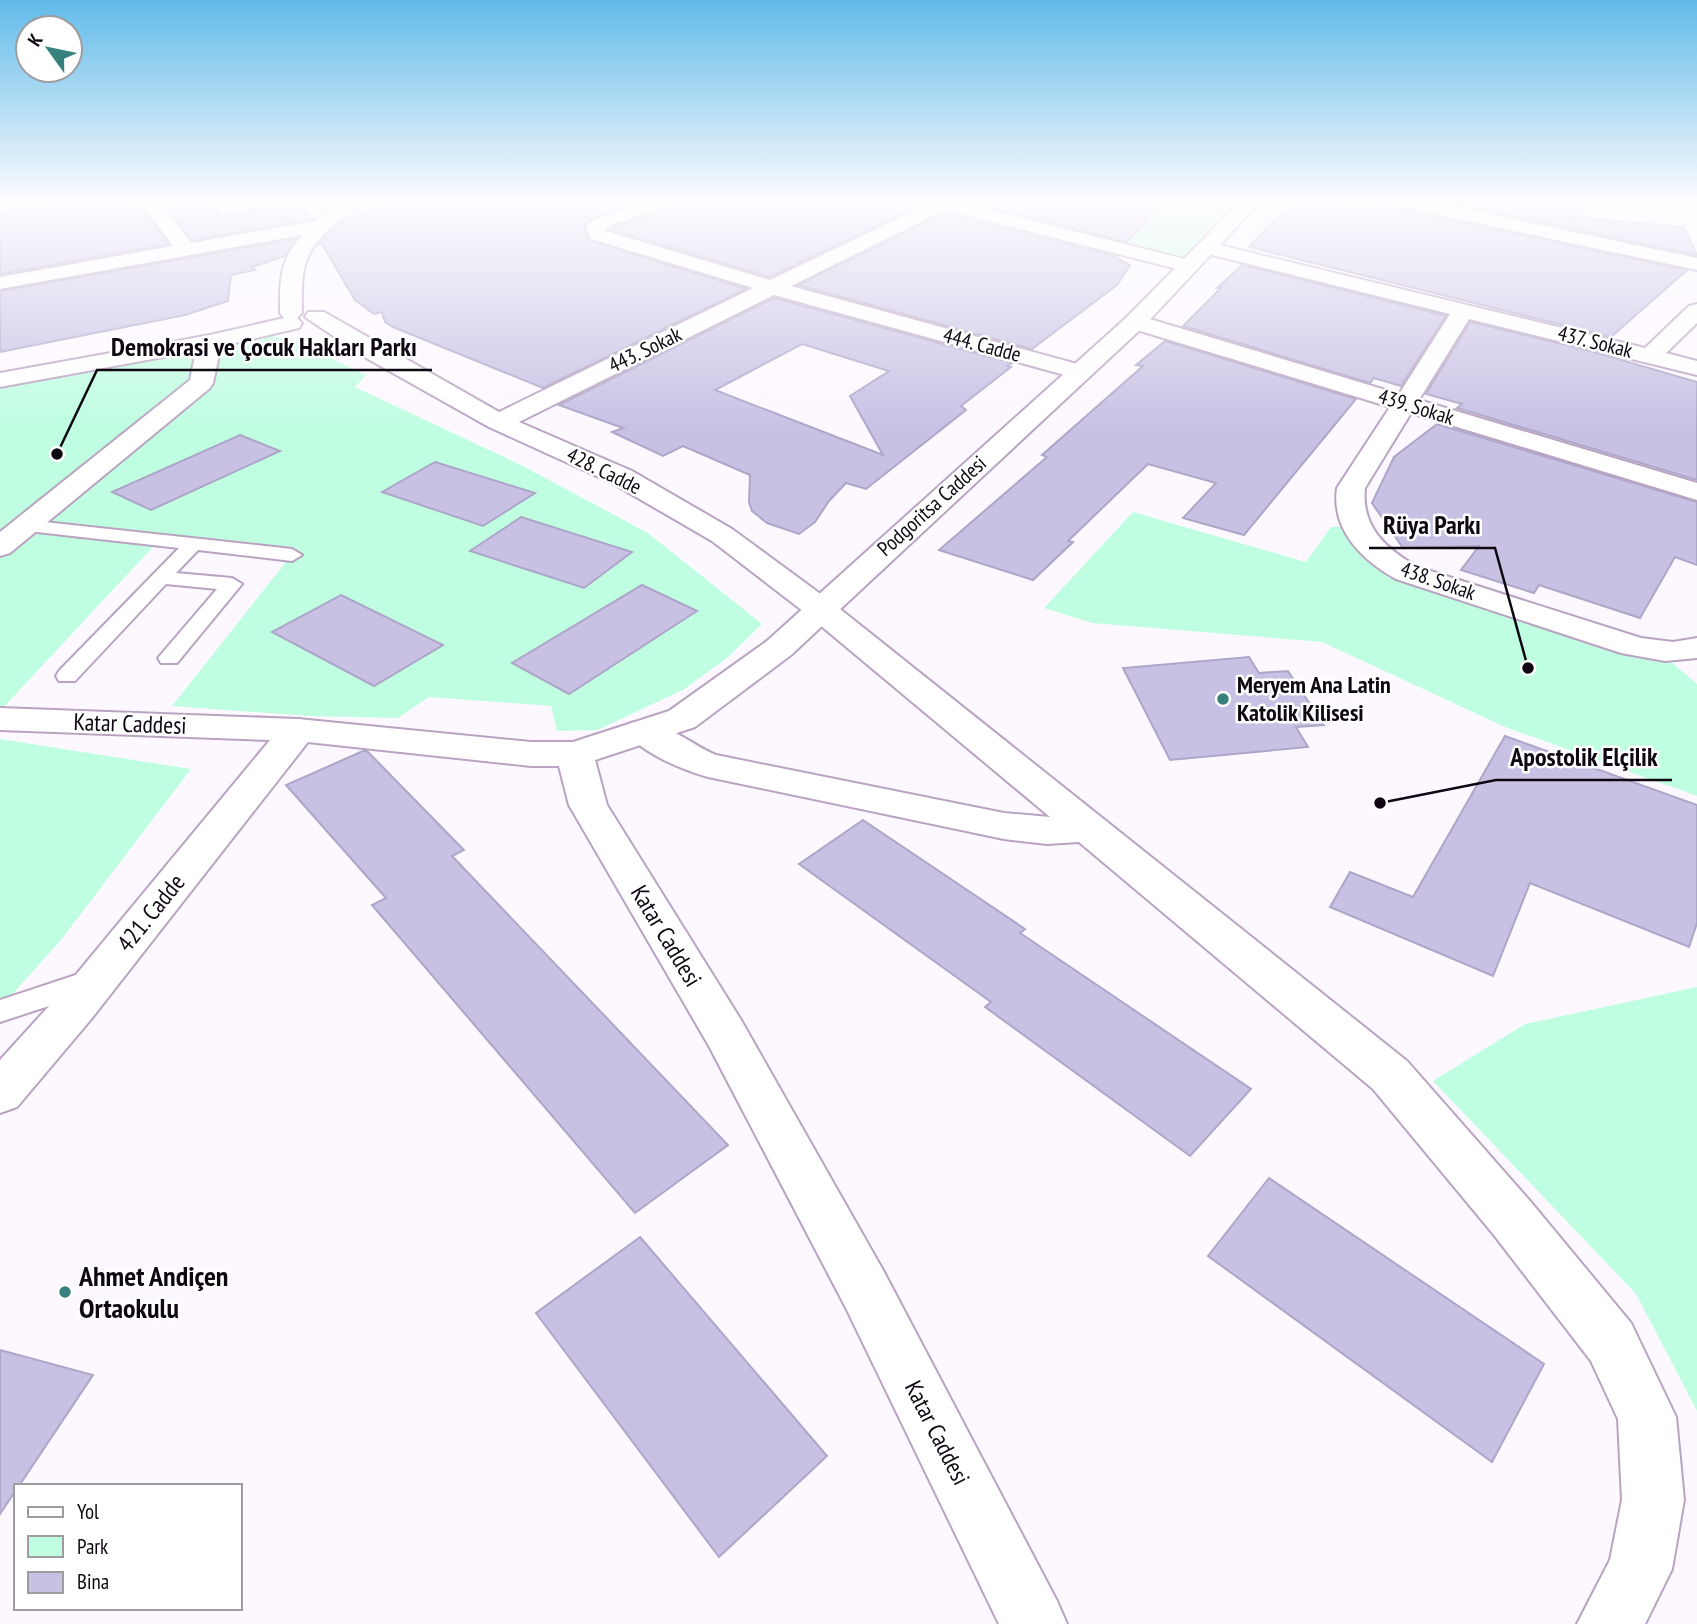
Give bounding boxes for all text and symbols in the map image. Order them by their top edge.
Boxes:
north arrow [14,14,84,84]
text: K [22,29,48,50]
street label: 437. Sokak [1555,319,1635,364]
street label: 443. Sokak [604,320,686,379]
street label: 444. Cadde [940,321,1024,368]
callout: Demokrasi ve Çocuk Hakları Parkı [97,323,432,370]
text: Demokrasi ve Çocuk Hakları Parkı [111,330,417,363]
street label: 439. Sokak [1375,382,1457,431]
street label: 428. Cadde [562,441,646,500]
street label: Podgoritsa Caddesi [872,450,992,562]
callout: Rüya Parkı [1369,501,1495,548]
text: Rüya Parkı [1383,508,1481,541]
street label: 438. Sokak [1397,555,1479,606]
place label: Meryem Ana Latin Katolik Kilisesi [1237,669,1391,728]
marker: Meryem Ana Latin Katolik Kilisesi [1215,691,1231,707]
street label: Katar Caddesi [73,706,187,741]
callout: Apostolik Elçilik [1496,733,1672,780]
text: Apostolik Elçilik [1509,740,1658,773]
street label: 421. Cadde [110,868,191,958]
street label: Katar Caddesi [624,879,709,992]
place label: Ahmet Andiçen Ortaokulu [78,1257,228,1326]
marker: Ahmet Andiçen Ortaokulu [57,1284,73,1300]
street label: Katar Caddesi [898,1375,977,1490]
legend [14,1484,242,1610]
text: Yol [77,1498,99,1525]
text: Park [77,1533,108,1560]
text: Bina [77,1568,109,1595]

